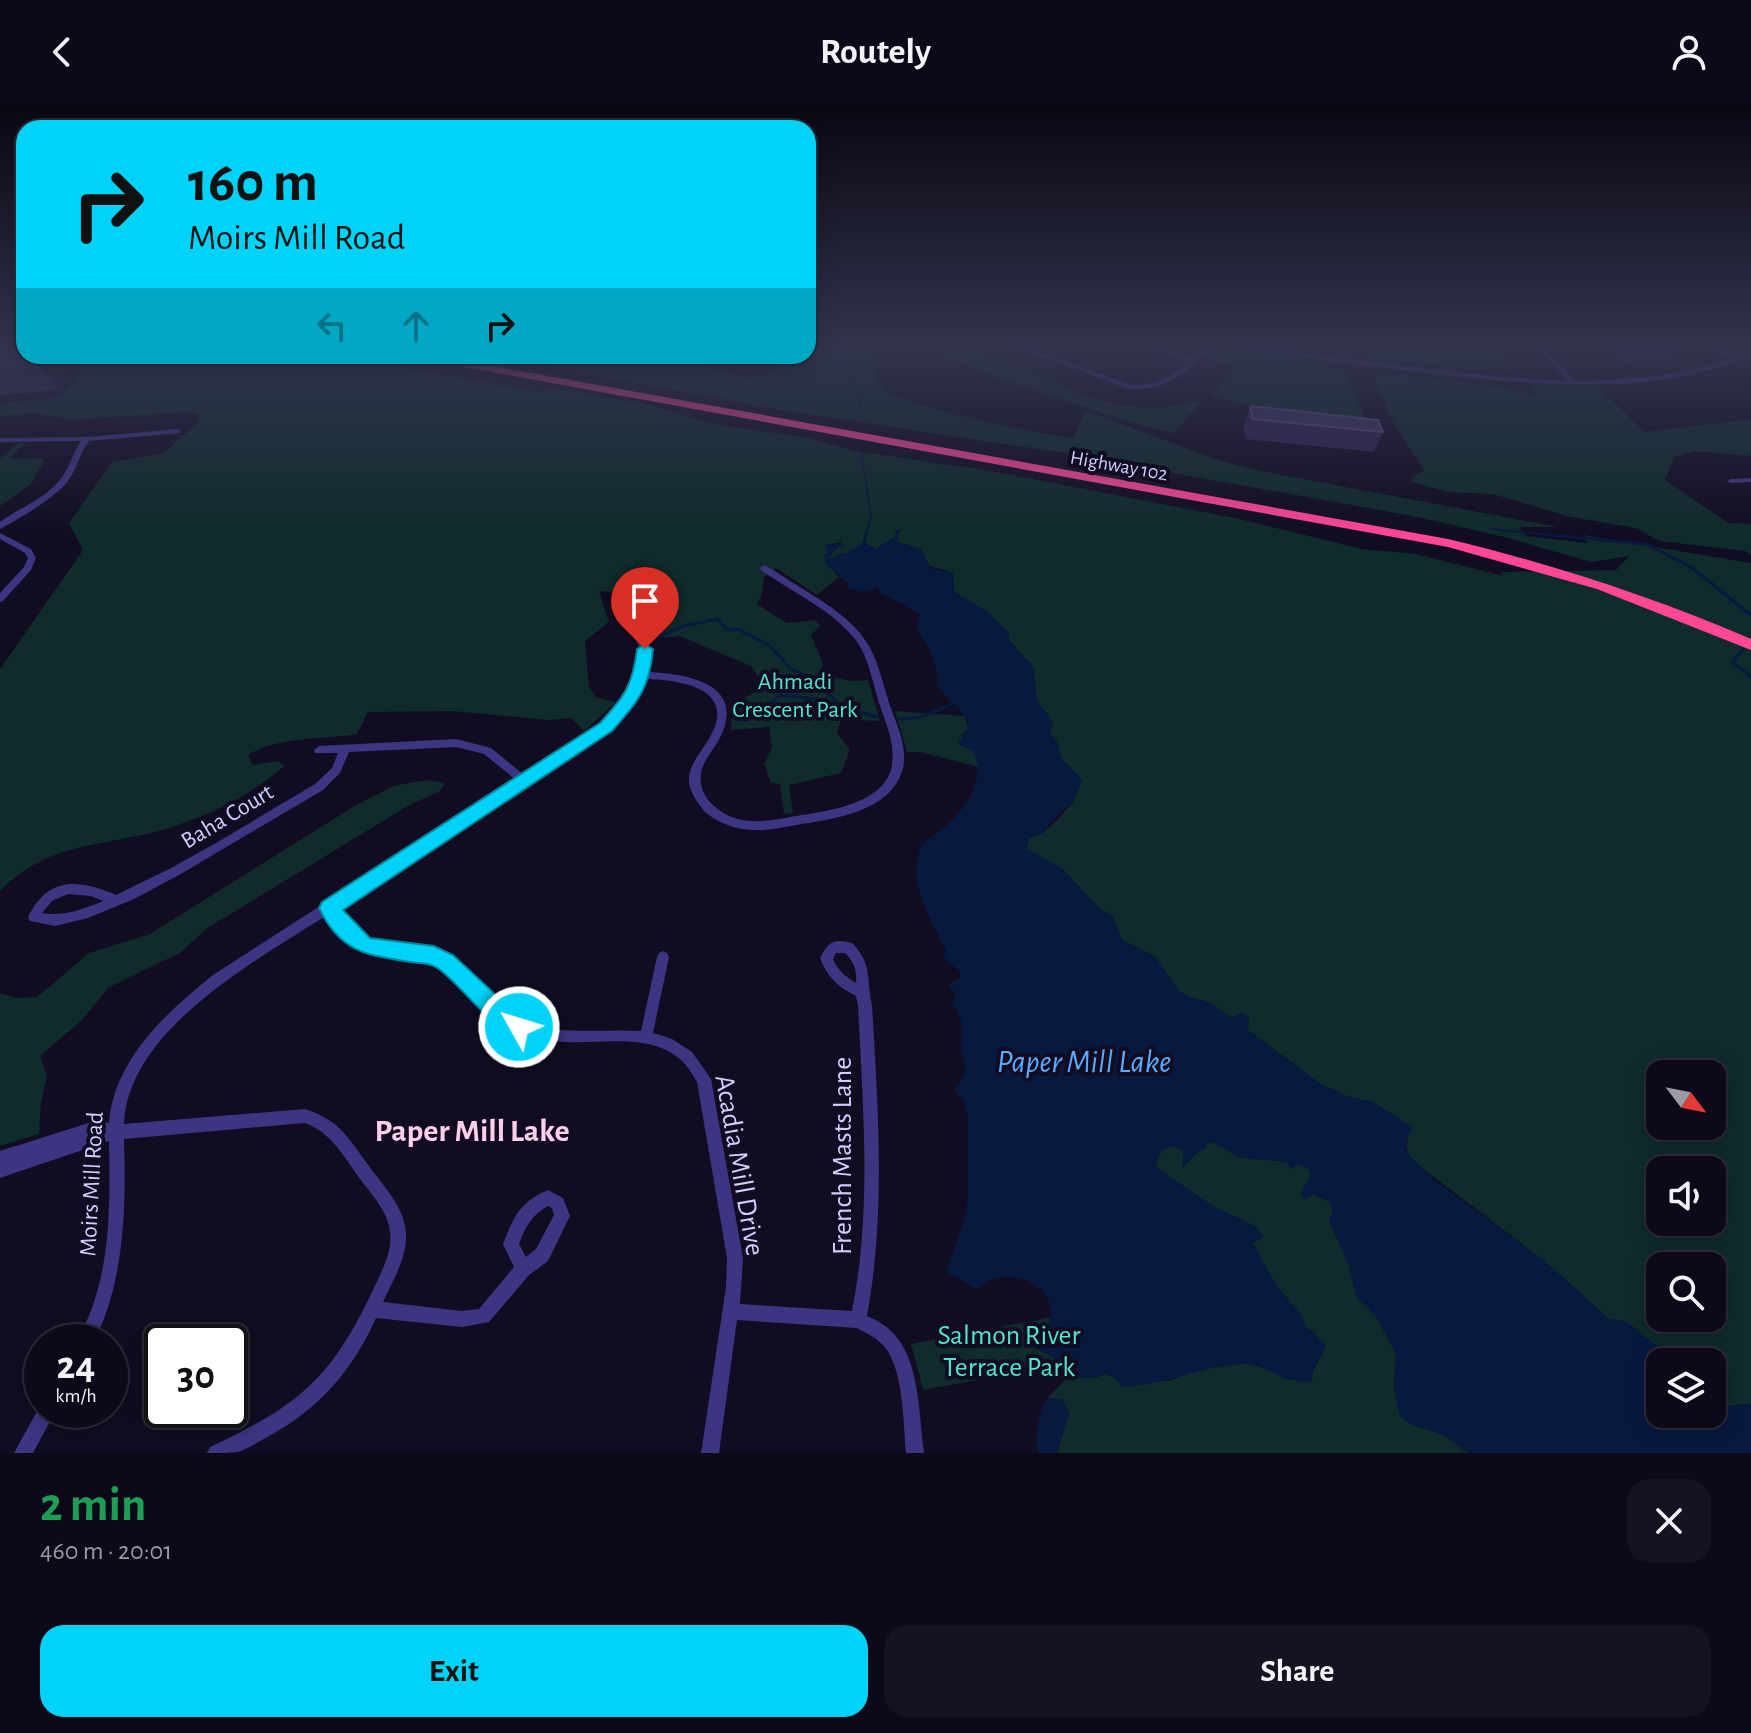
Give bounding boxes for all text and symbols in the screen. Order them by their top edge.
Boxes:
icon: back [40,30,84,74]
icon: person [1667,30,1711,74]
text: Routely [820,34,931,70]
icon: right [56,152,160,256]
text: 160 m [188,155,318,211]
text: Moirs Mill Road [188,220,405,256]
icon: left [310,304,354,348]
icon: ahead [394,304,438,348]
icon: right [478,304,522,348]
street label: Highway 102 [1068,448,1169,484]
pin [611,567,679,649]
icon: arrive [623,579,667,623]
park label: Ahmadi Crescent Park [732,670,858,722]
street label: Baha Court [177,780,278,854]
position arrow [477,985,561,1069]
water label: Paper Mill Lake [997,1046,1171,1079]
street label: French Masts Lane [829,1057,857,1255]
north arrow [1646,1060,1726,1140]
map controls [1646,1060,1726,1428]
street label: Acadia Mill Drive [709,1073,769,1258]
street label: Moirs Mill Road [76,1111,108,1257]
district label: Paper Mill Lake [374,1115,570,1147]
button: sound [1646,1156,1726,1236]
button: search [1646,1252,1726,1332]
park label: Salmon River Terrace Park [937,1322,1081,1382]
speed limit sign: 30 [144,1324,248,1428]
text: 24 [57,1346,95,1386]
button: layers [1646,1348,1726,1428]
text: km/h [55,1386,97,1406]
button: close [1627,1479,1711,1563]
text: 2 min [40,1482,147,1530]
text: 460 m · 20:01 [40,1538,172,1564]
button: Exit [40,1625,868,1717]
button: Share [884,1625,1711,1717]

